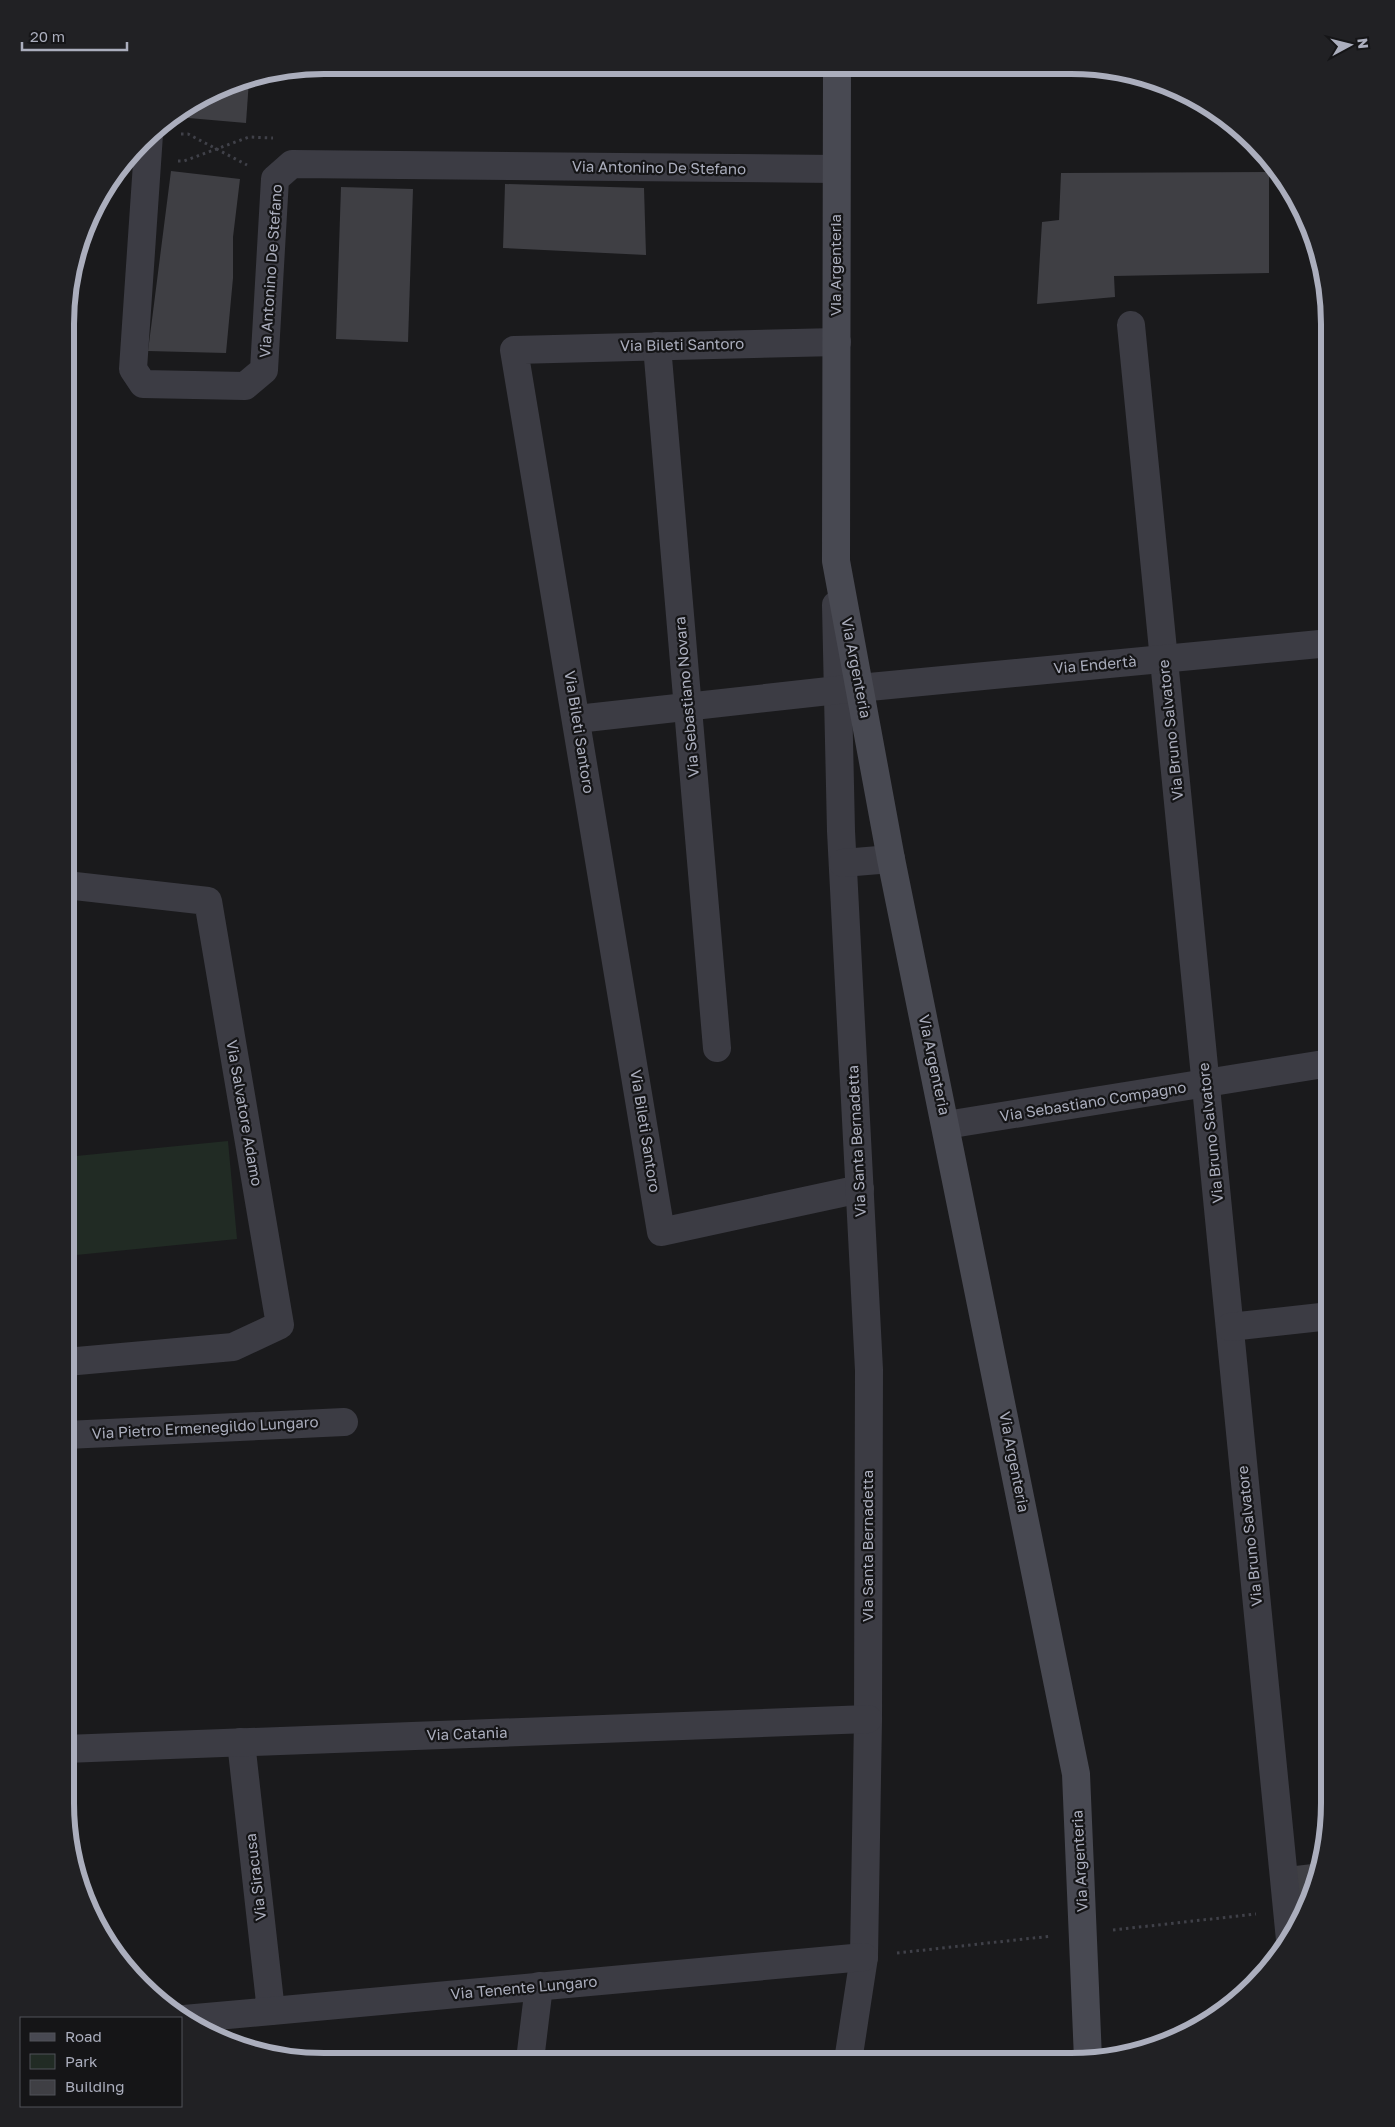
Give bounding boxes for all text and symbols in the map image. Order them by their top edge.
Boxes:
scale bar [22,20,128,52]
north arrow [1325,20,1375,70]
text: 20 m [30,27,65,45]
text: N [1354,37,1372,50]
street label: Via Antonino De Stefano [572,156,746,178]
street label: Via Antonino De Stefano [255,183,285,359]
street label: Via Argenteria [826,214,844,316]
street label: Via Bileti Santoro [620,334,744,354]
street label: Via Sebastiano Novara [670,616,702,778]
street label: Via Argenteria [838,616,876,720]
street label: Via Endertà [1053,651,1137,677]
street label: Via Bruno Salvatore [1154,659,1186,801]
street label: Via Bileti Santoro [561,669,599,795]
street label: Via Argenteria [916,1013,954,1117]
street label: Via Salvatore Adamo [223,1038,267,1187]
street label: Via Bruno Salvatore [1194,1062,1226,1204]
street label: Via Santa Bernadetta [843,1065,869,1218]
street label: Via Bileti Santoro [627,1068,665,1194]
street label: Via Sebastiano Compagno [998,1077,1187,1125]
street label: Via Argenteria [996,1410,1034,1514]
street label: Via Pietro Ermenegildo Lungaro [91,1412,319,1442]
street label: Via Bruno Salvatore [1233,1465,1265,1607]
street label: Via Santa Bernadetta [858,1470,876,1622]
street label: Via Catania [426,1723,508,1743]
street label: Via Argenteria [1067,1810,1091,1913]
street label: Via Siracusa [241,1832,269,1922]
street label: Via Tenente Lungaro [450,1972,598,2002]
legend [20,2017,182,2107]
text: Road [65,2027,102,2045]
text: Park [65,2052,98,2070]
text: Building [65,2077,125,2095]

